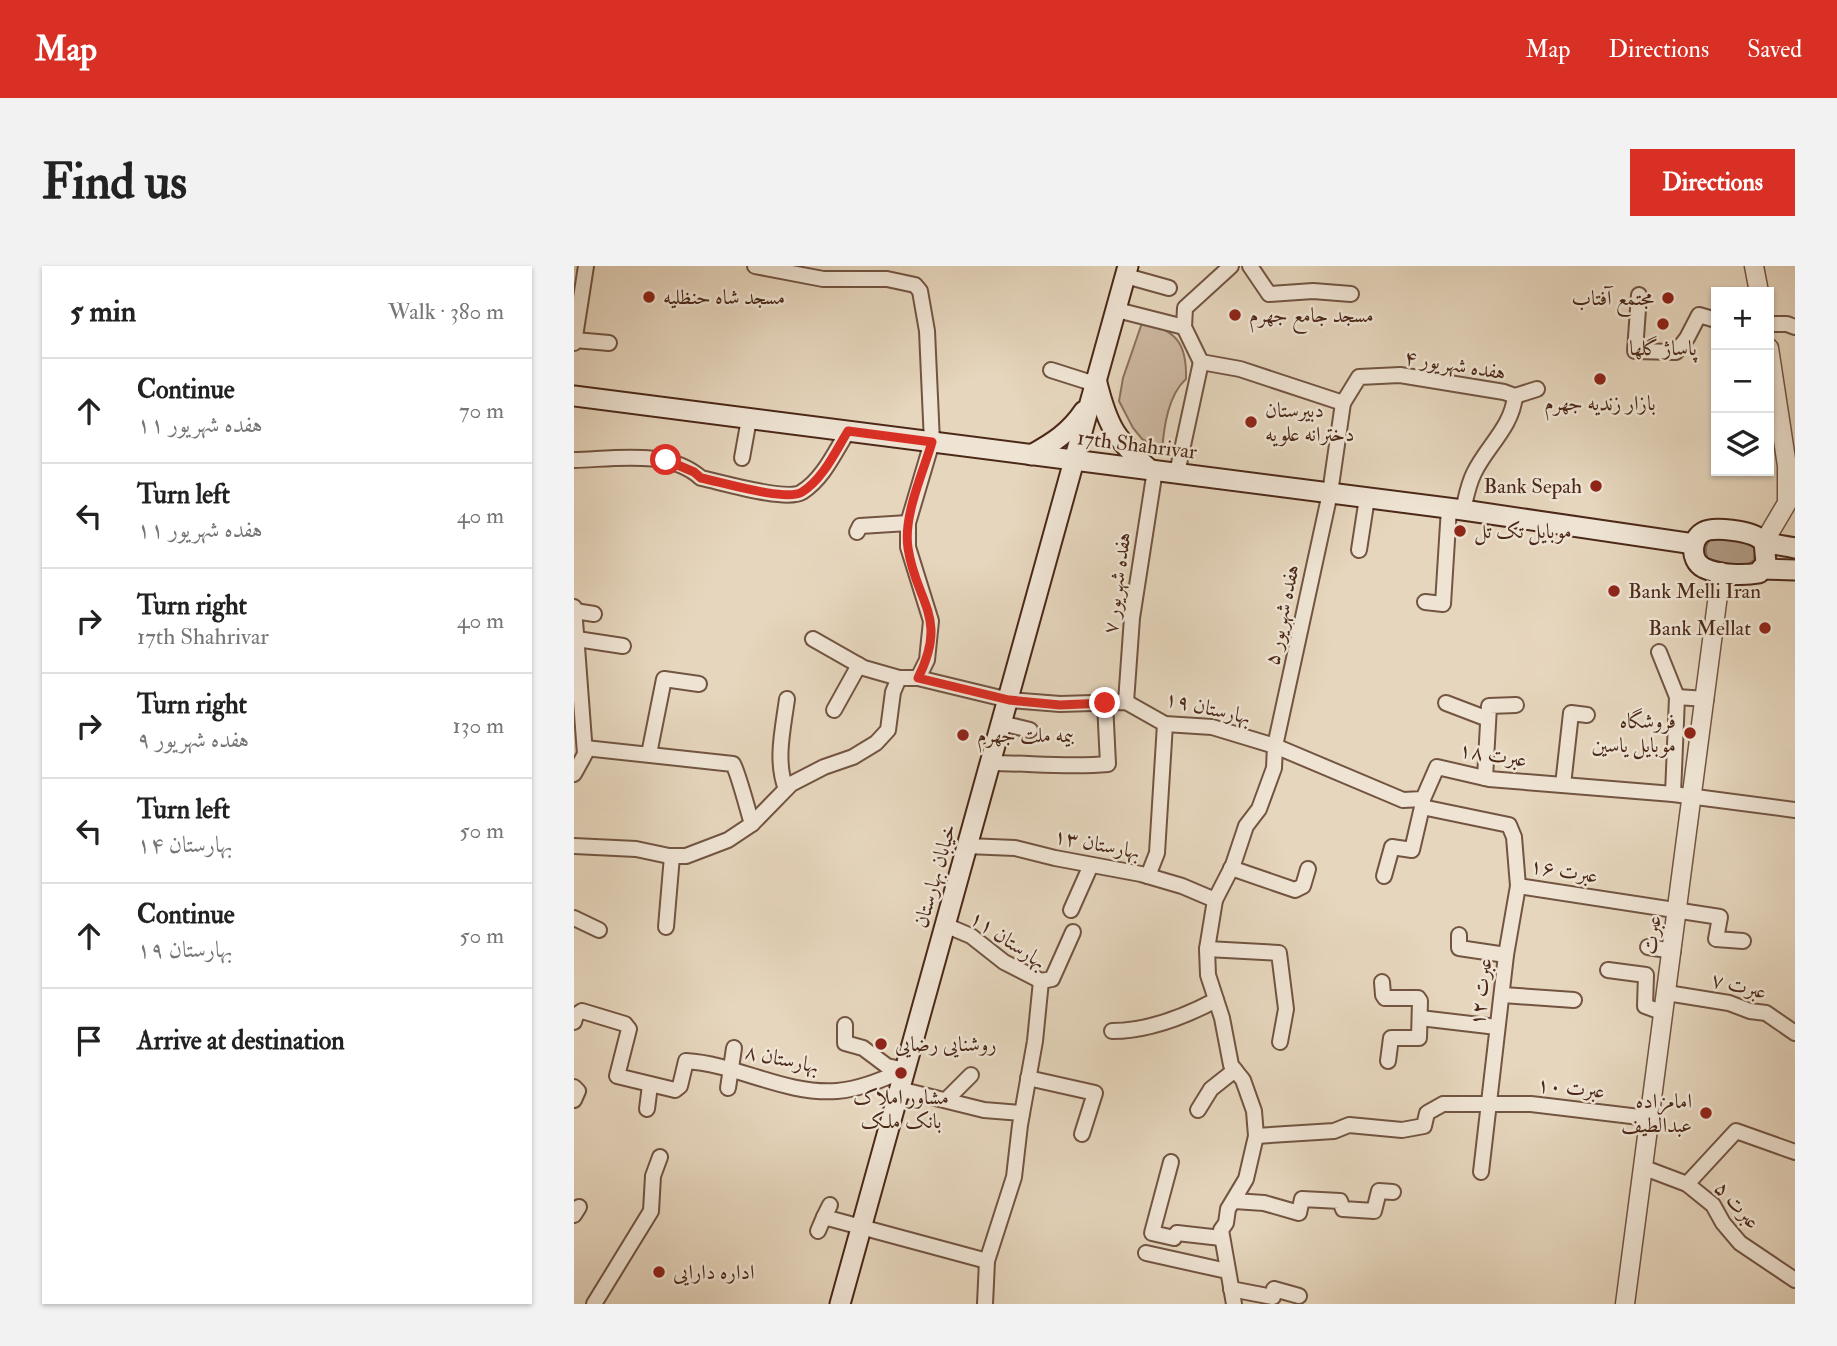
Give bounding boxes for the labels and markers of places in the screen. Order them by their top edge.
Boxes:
place label: مسجد شاه حنظلیه [663,284,785,311]
place label: مجتمع آفتاب [1572,285,1654,317]
marker: مسجد شاه حنظلیه [641,289,657,305]
marker: مجتمع آفتاب [1660,290,1676,306]
place label: مسجد جامع جهرم [1249,302,1374,334]
marker: مسجد جامع جهرم [1227,307,1243,323]
marker: پاساژ گلها [1655,316,1671,332]
place label: پاساژ گلها [1629,335,1698,363]
marker: بازار زندیه جهرم [1592,371,1608,387]
place label: بازار زندیه جهرم [1544,390,1656,421]
place label: دبیرستان دخترانه علویه [1265,397,1354,448]
marker: دبیرستان دخترانه علویه [1243,414,1259,430]
place label: Bank Sepah [1484,473,1582,500]
marker: Bank Sepah [1588,478,1604,494]
place label: موبایل تک تل [1474,518,1572,546]
marker: موبایل تک تل [1452,523,1468,539]
place label: Bank Melli Iran [1628,578,1761,605]
marker: Bank Melli Iran [1606,583,1622,599]
place label: Bank Mellat [1648,615,1751,642]
marker: Bank Mellat [1757,620,1773,636]
place label: فروشگاه موبایل یاسین [1591,708,1676,760]
place label: بیمه ملت جهرم [977,722,1075,753]
marker: فروشگاه موبایل یاسین [1682,725,1698,741]
marker: بیمه ملت جهرم [955,727,971,743]
place label: روشنایی رضایی [895,1031,997,1058]
marker: روشنایی رضایی [873,1036,889,1052]
marker: مشاور املاک بانک ملک [893,1065,909,1081]
place label: مشاور املاک بانک ملک [853,1084,949,1135]
place label: امامزاده عبدالطیف [1621,1088,1692,1139]
marker: امامزاده عبدالطیف [1698,1105,1714,1121]
place label: اداره دارایی [673,1259,754,1286]
marker: اداره دارایی [651,1264,667,1280]

